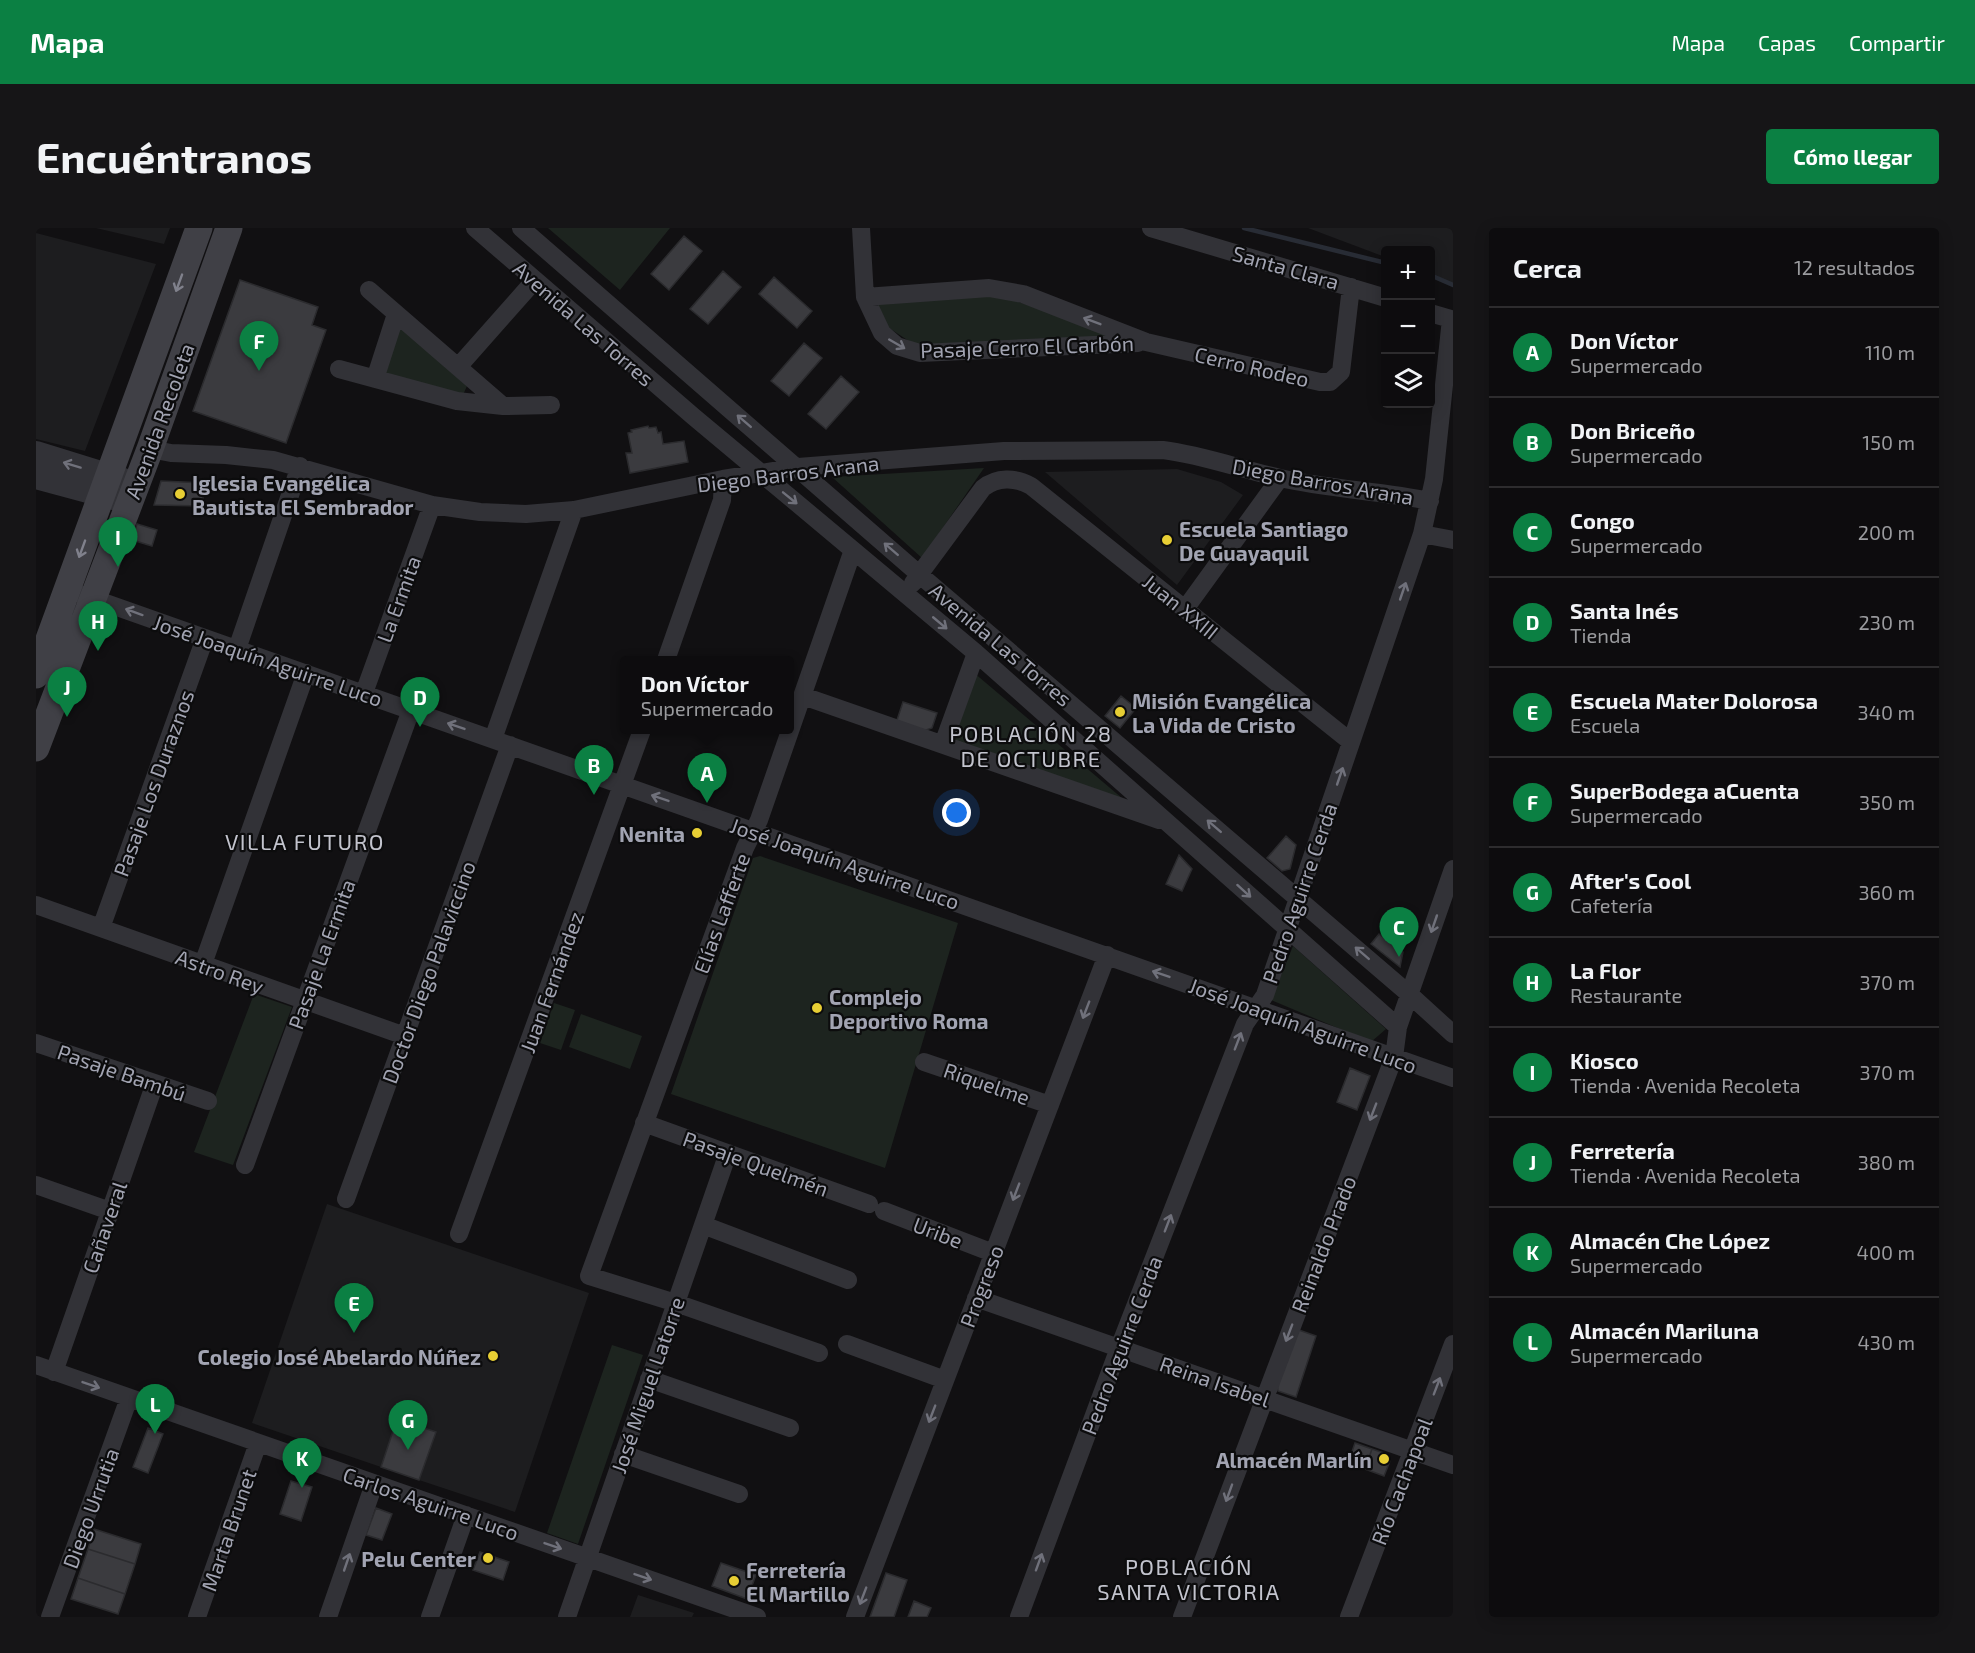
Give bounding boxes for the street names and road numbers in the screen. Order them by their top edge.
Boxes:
street label: Santa Clara [1230,240,1342,294]
street label: Avenida Las Torres [509,255,659,391]
street label: Pasaje Cerro El Carbón [920,330,1134,363]
street label: Avenida Recoleta [119,340,199,502]
street label: Cerro Rodeo [1192,341,1312,391]
street label: Diego Barros Arana [696,449,880,497]
street label: Diego Barros Arana [1231,453,1415,509]
street label: La Ermita [371,552,425,646]
street label: Juan XXIII [1138,568,1224,644]
street label: Avenida Las Torres [925,577,1077,711]
street label: José Joaquín Aguirre Luco [150,609,386,711]
street label: Pasaje Los Duraznos [108,686,199,880]
street label: Pedro Aguirre Cerda [1256,799,1342,987]
street label: José Joaquín Aguirre Luco [727,812,963,914]
street label: Elías Lafferte [688,849,754,977]
street label: Doctor Diego Palaviccino [376,857,480,1087]
street label: Pasaje La Ermita [282,876,361,1033]
street label: Juan Fernández [514,908,588,1056]
street label: Astro Rey [173,944,267,998]
street label: José Joaquín Aguirre Luco [1186,972,1420,1078]
street label: Pasaje Bambú [54,1038,189,1107]
street label: Riquelme [941,1057,1033,1109]
street label: Pasaje Quelmén [680,1125,832,1202]
street label: Reinaldo Prado [1285,1172,1361,1316]
street label: Cañaveral [77,1177,132,1276]
street label: Uribe [910,1211,966,1253]
street label: Progreso [954,1241,1008,1331]
street label: Pedro Aguirre Cerda [1075,1252,1167,1438]
street label: José Miguel Latorre [605,1294,689,1476]
street label: Reina Isabel [1157,1350,1274,1412]
street label: Río Cachapoal [1365,1413,1437,1548]
street label: Diego Urrutia [57,1444,123,1572]
street label: Carlos Aguirre Luco [340,1461,522,1545]
street label: Marta Brunet [195,1466,261,1594]

